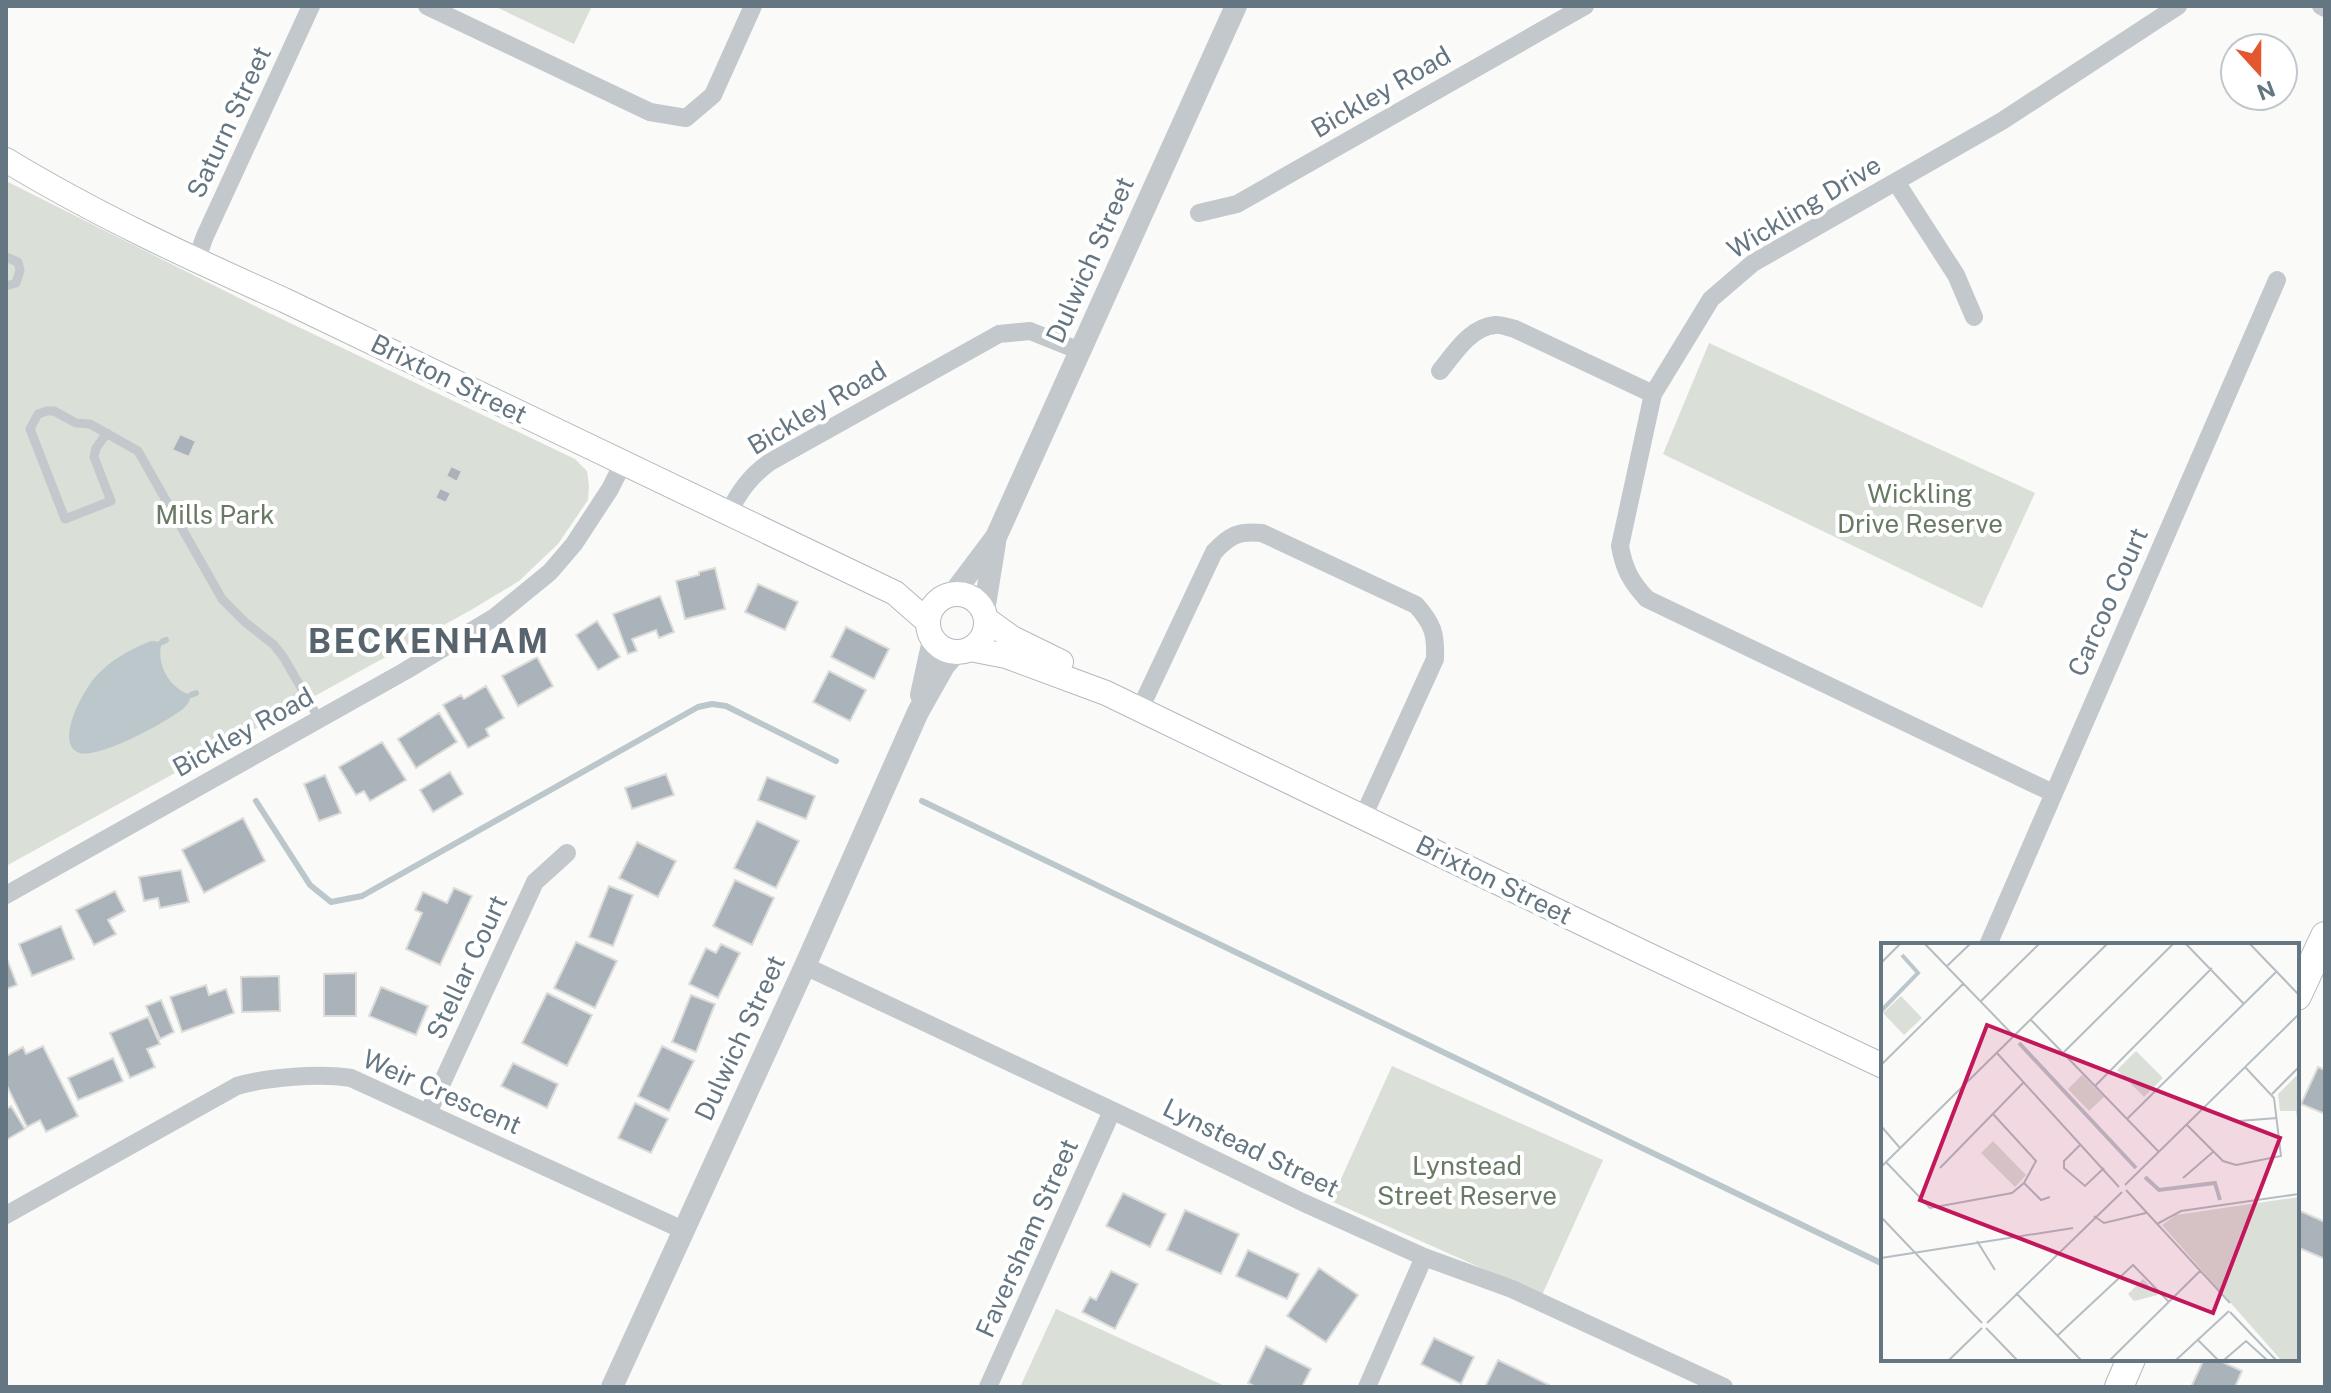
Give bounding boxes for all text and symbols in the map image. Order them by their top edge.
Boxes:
north arrow [2219,32,2299,112]
street label: Bickley Road [1305,39,1456,144]
street label: Saturn Street [180,41,277,203]
text: N [2253,75,2279,106]
street label: Wickling Drive [1721,149,1886,265]
street label: Dulwich Street [1039,172,1140,348]
street label: Brixton Street [366,327,532,430]
street label: Bickley Road [742,354,892,461]
park label: Wickling Drive Reserve [1837,478,2003,539]
park label: Mills Park [155,499,275,530]
street label: Carcoo Court [2061,523,2154,681]
district label: BECKENHAM [308,621,550,661]
street label: Bickley Road [167,680,318,783]
street label: Brixton Street [1411,828,1577,931]
street label: Stellar Court [420,890,513,1044]
inset map [1881,943,2299,1361]
street label: Dulwich Street [688,950,791,1125]
street label: Weir Crescent [358,1043,526,1140]
street label: Lynstead Street [1158,1092,1344,1204]
street label: Faversham Street [969,1134,1084,1342]
park label: Lynstead Street Reserve [1377,1150,1557,1211]

